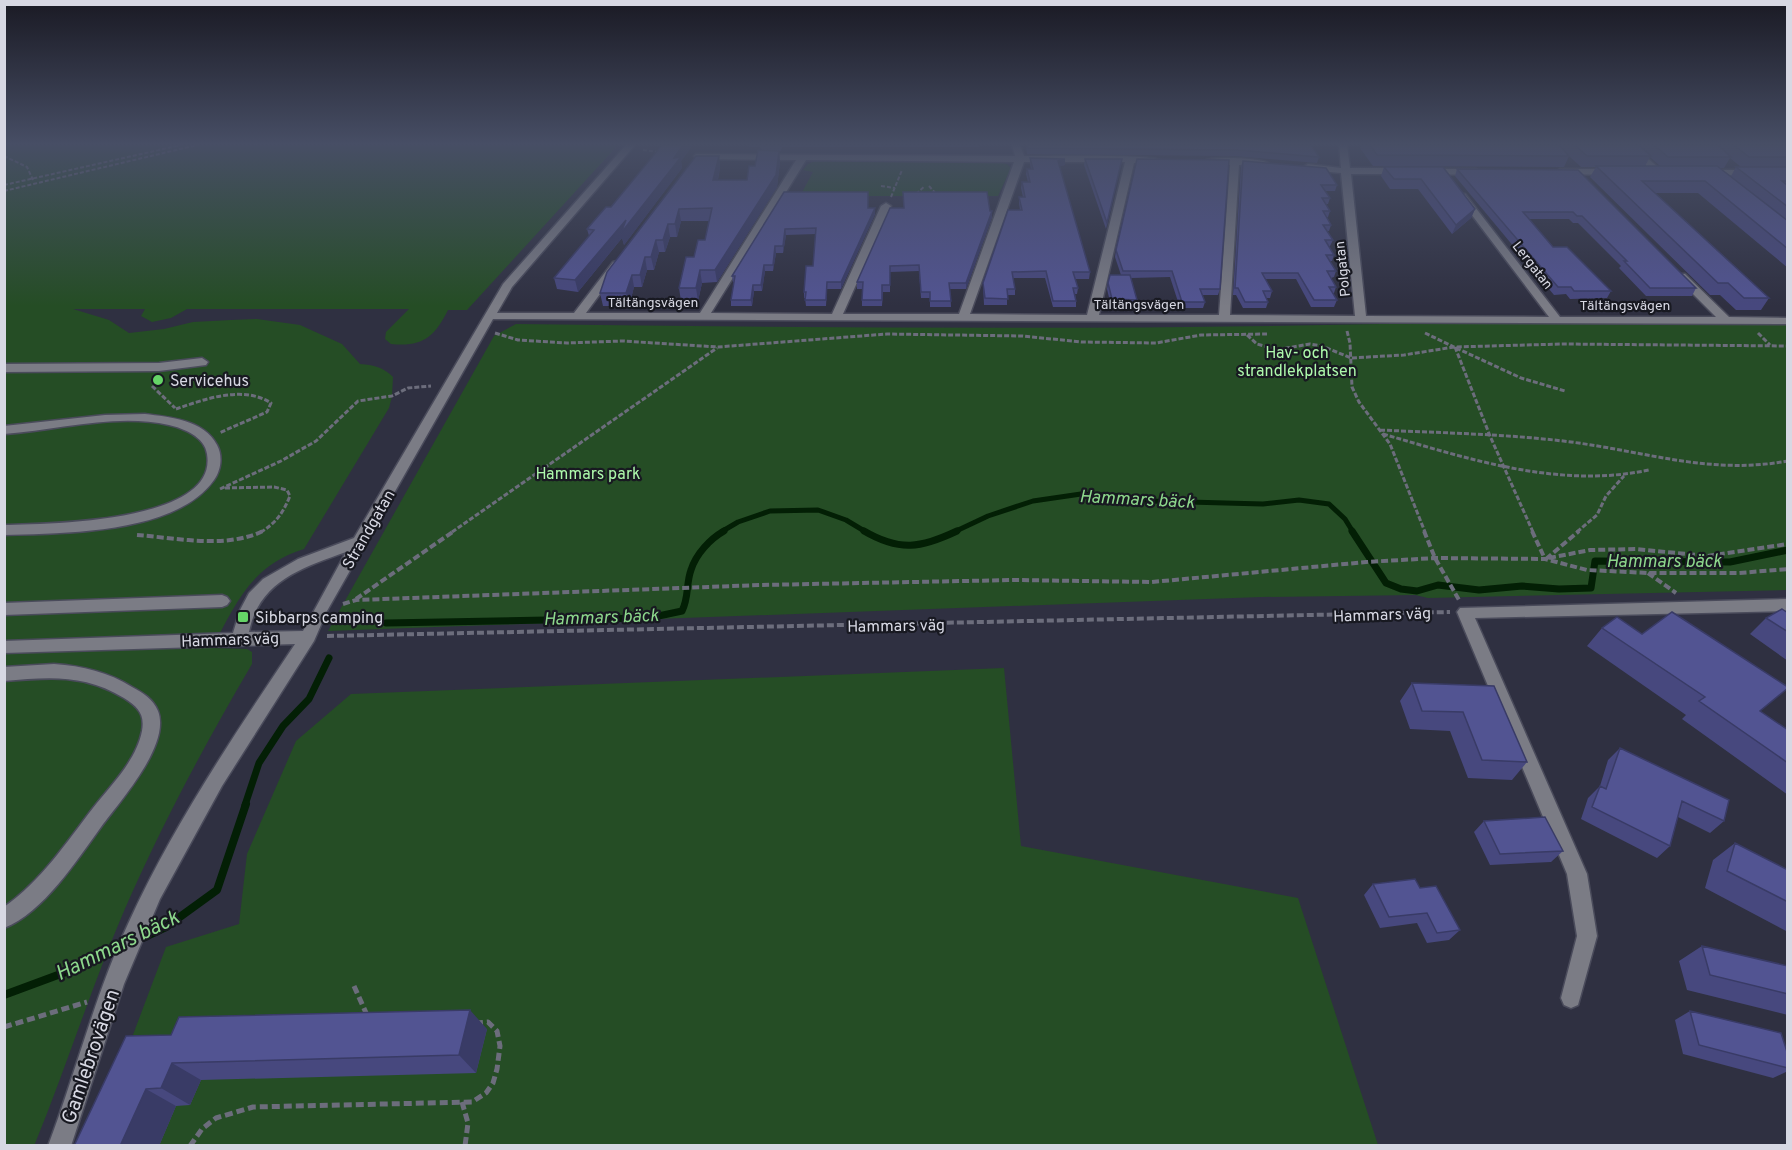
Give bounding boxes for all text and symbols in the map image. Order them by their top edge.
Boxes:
street label: Lergatan [1508,239,1556,293]
street label: Polgatan [1332,240,1355,298]
street label: Tältängsvägen [608,295,698,312]
street label: Tältängsvägen [1094,297,1184,314]
street label: Tältängsvägen [1580,298,1670,315]
park label: Hav- och strandlekplatsen [1237,344,1357,382]
place label: Servicehus [170,372,249,392]
marker: Servicehus [151,373,165,387]
park label: Hammars park [535,465,641,485]
water label: Hammars bäck [1079,486,1196,515]
street label: Strandgatan [339,487,400,573]
water label: Hammars bäck [1606,551,1723,574]
street label: Hammars väg [1333,604,1431,628]
water label: Hammars bäck [543,605,660,632]
place label: Sibbarps camping [255,609,383,629]
marker: Sibbarps camping [236,610,250,624]
street label: Hammars väg [847,616,945,638]
street label: Hammars väg [181,629,279,653]
water label: Hammars bäck [51,905,184,988]
street label: Gamlebrovägen [57,986,127,1127]

